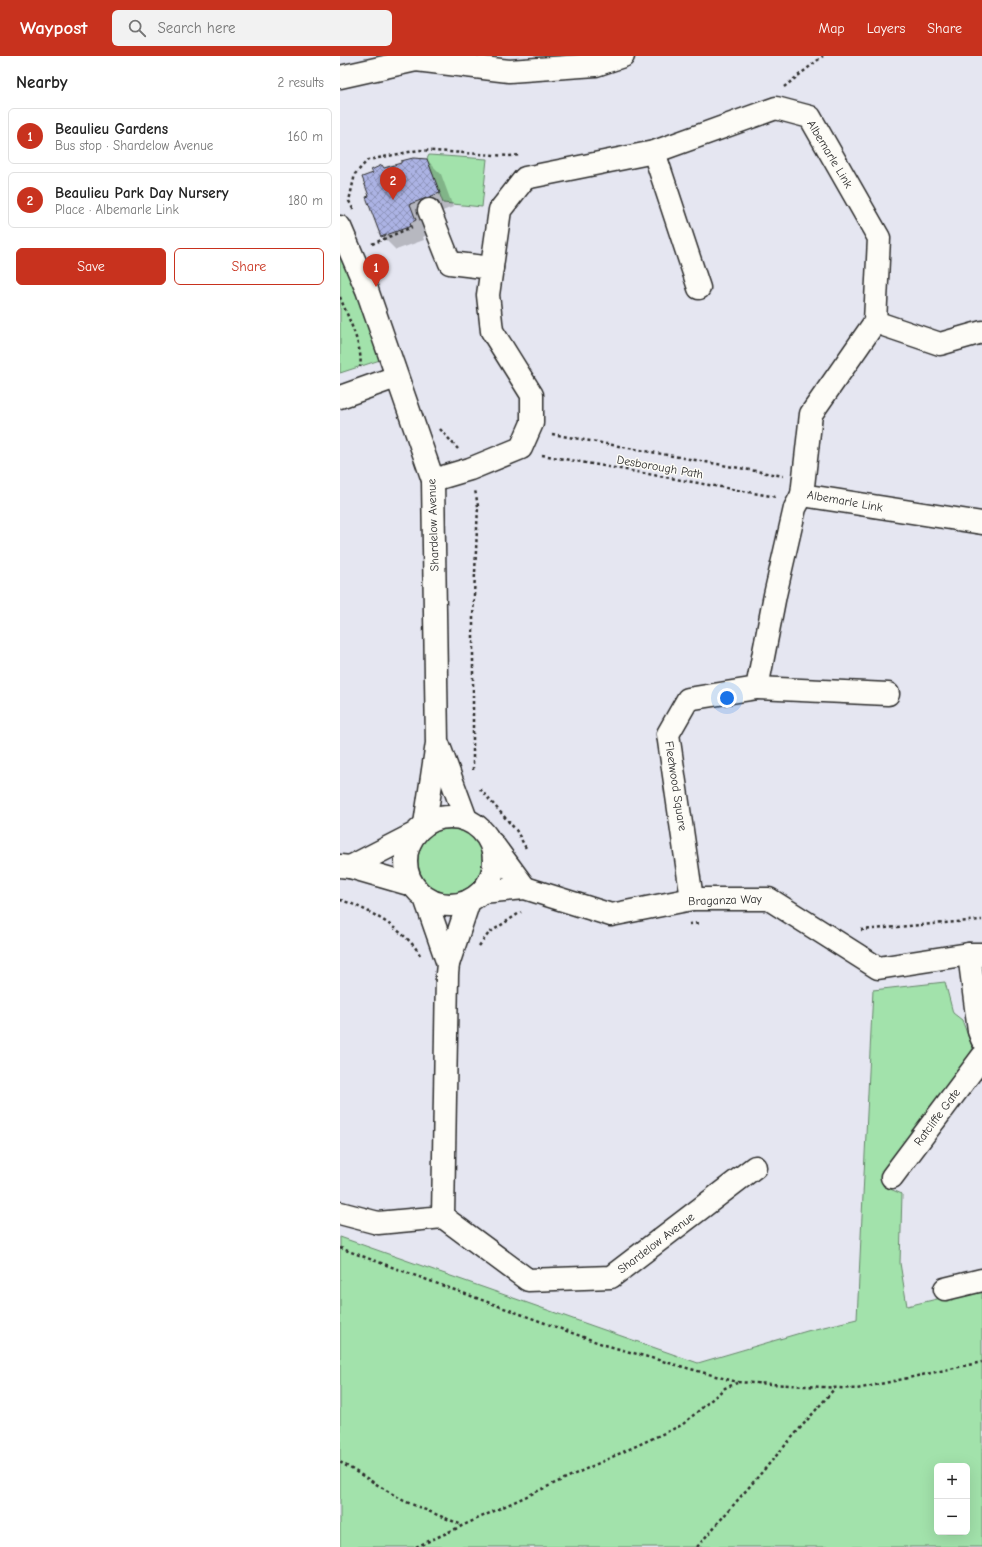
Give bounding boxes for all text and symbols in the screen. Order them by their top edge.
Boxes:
search box [112,10,392,46]
text: Waypost [20,17,88,39]
icon: search [126,17,148,39]
text: Search here [158,19,236,37]
text: Map [818,20,845,37]
text: Layers [867,20,905,37]
text: Share [927,20,962,37]
text: Nearby [16,73,67,92]
text: 2 results [277,75,324,90]
street label: Albemarle Link [804,118,856,191]
text: Beaulieu Gardens [55,120,168,138]
text: 1 [27,129,33,144]
text: 160 m [288,129,323,144]
text: Bus stop · Shardelow Avenue [55,138,213,153]
pin: 2 [380,167,406,200]
text: Beaulieu Park Day Nursery [55,184,229,202]
text: 2 [27,193,33,208]
text: 180 m [288,193,323,208]
text: Place · Albemarle Link [55,202,179,217]
button: Save [16,248,166,285]
button: Share [174,248,324,285]
pin: 1 [363,254,389,287]
street label: Desborough Path [616,453,704,481]
street label: Shardelow Avenue [424,478,442,572]
street label: Albemarle Link [806,487,884,515]
your location [717,688,737,708]
street label: Fleetwood Square [662,740,690,832]
street label: Braganza Way [688,892,763,908]
street label: Ratcliffe Gate [911,1086,963,1148]
street label: Shardelow Avenue [615,1210,697,1276]
map controls [934,1463,970,1535]
button: + [934,1463,970,1499]
button: − [934,1499,970,1535]

